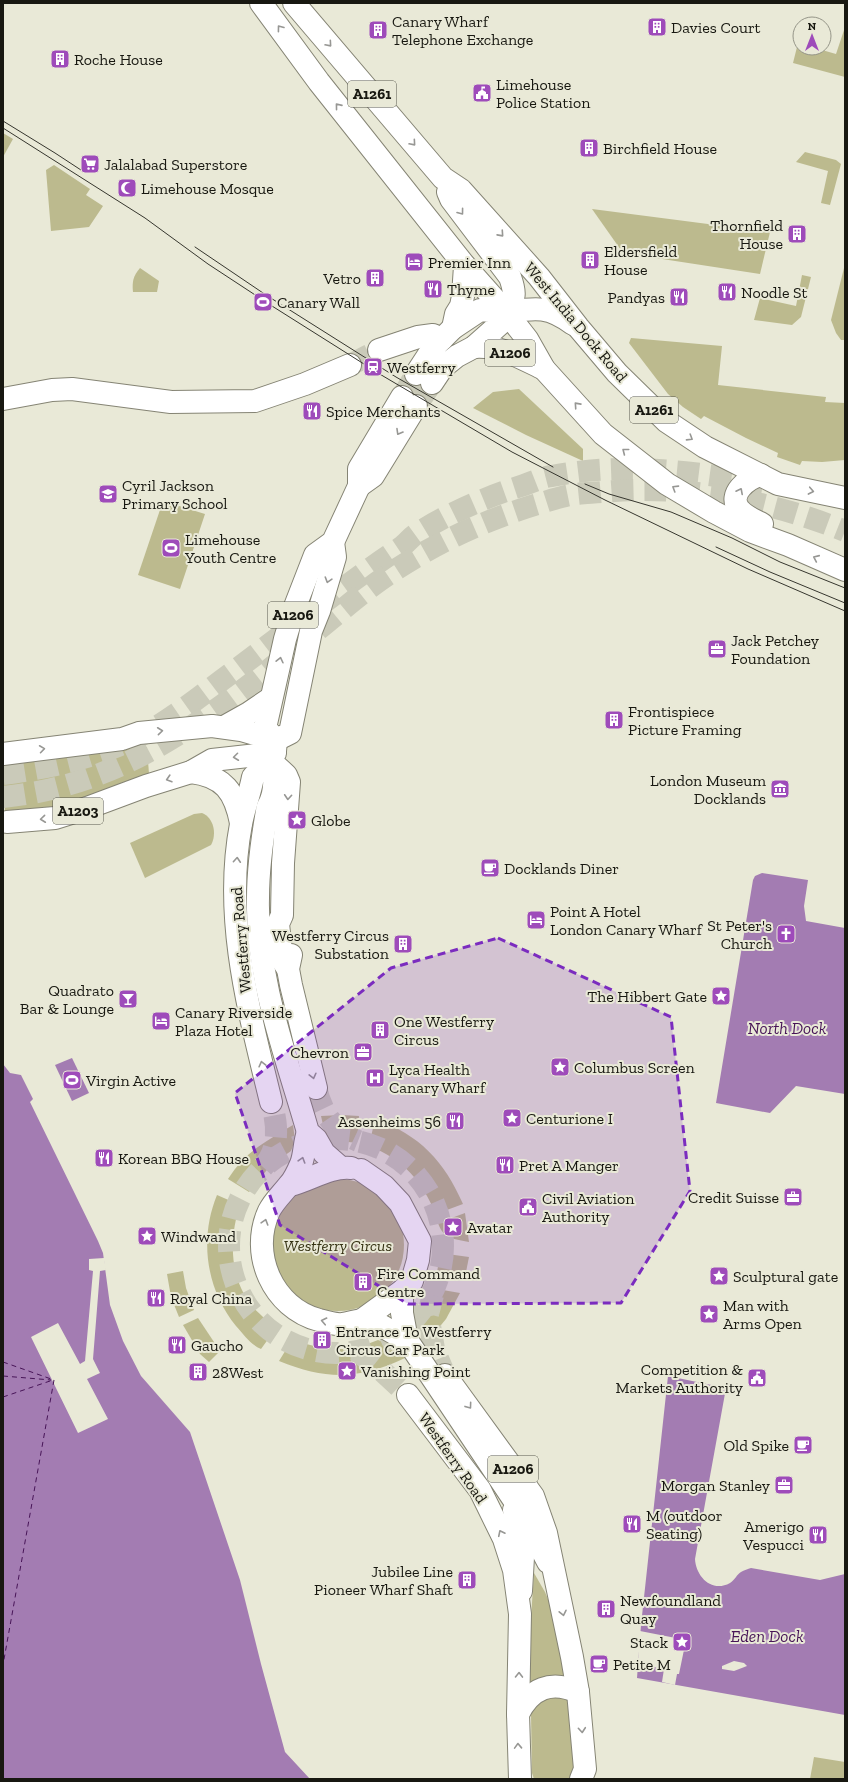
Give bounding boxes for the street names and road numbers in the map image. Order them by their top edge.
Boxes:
road number: A1261 [348,81,396,107]
street label: West India Dock Road [520,258,632,386]
road number: A1206 [485,340,535,366]
road number: A1261 [630,397,678,423]
road number: A1206 [268,602,318,628]
road number: A1203 [53,798,103,824]
street label: Westferry Road [227,886,255,994]
street label: Westferry Road [415,1409,491,1507]
road number: A1206 [488,1456,538,1482]

